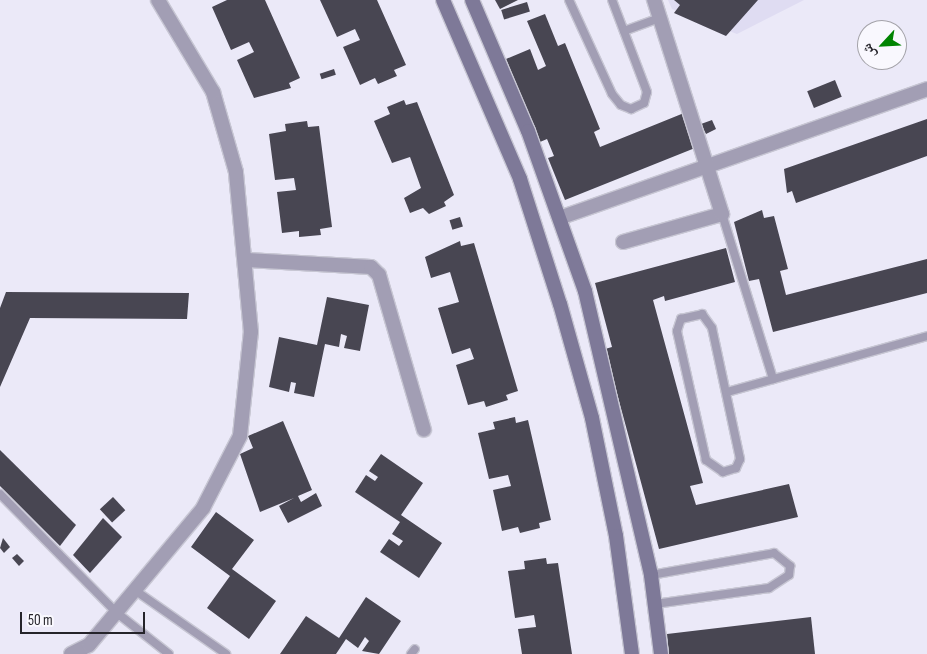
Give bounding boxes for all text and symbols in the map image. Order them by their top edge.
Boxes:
north arrow [857,20,907,70]
text: ش [858,41,880,61]
scale bar [22,602,148,634]
text: 50 m [28,611,53,630]

